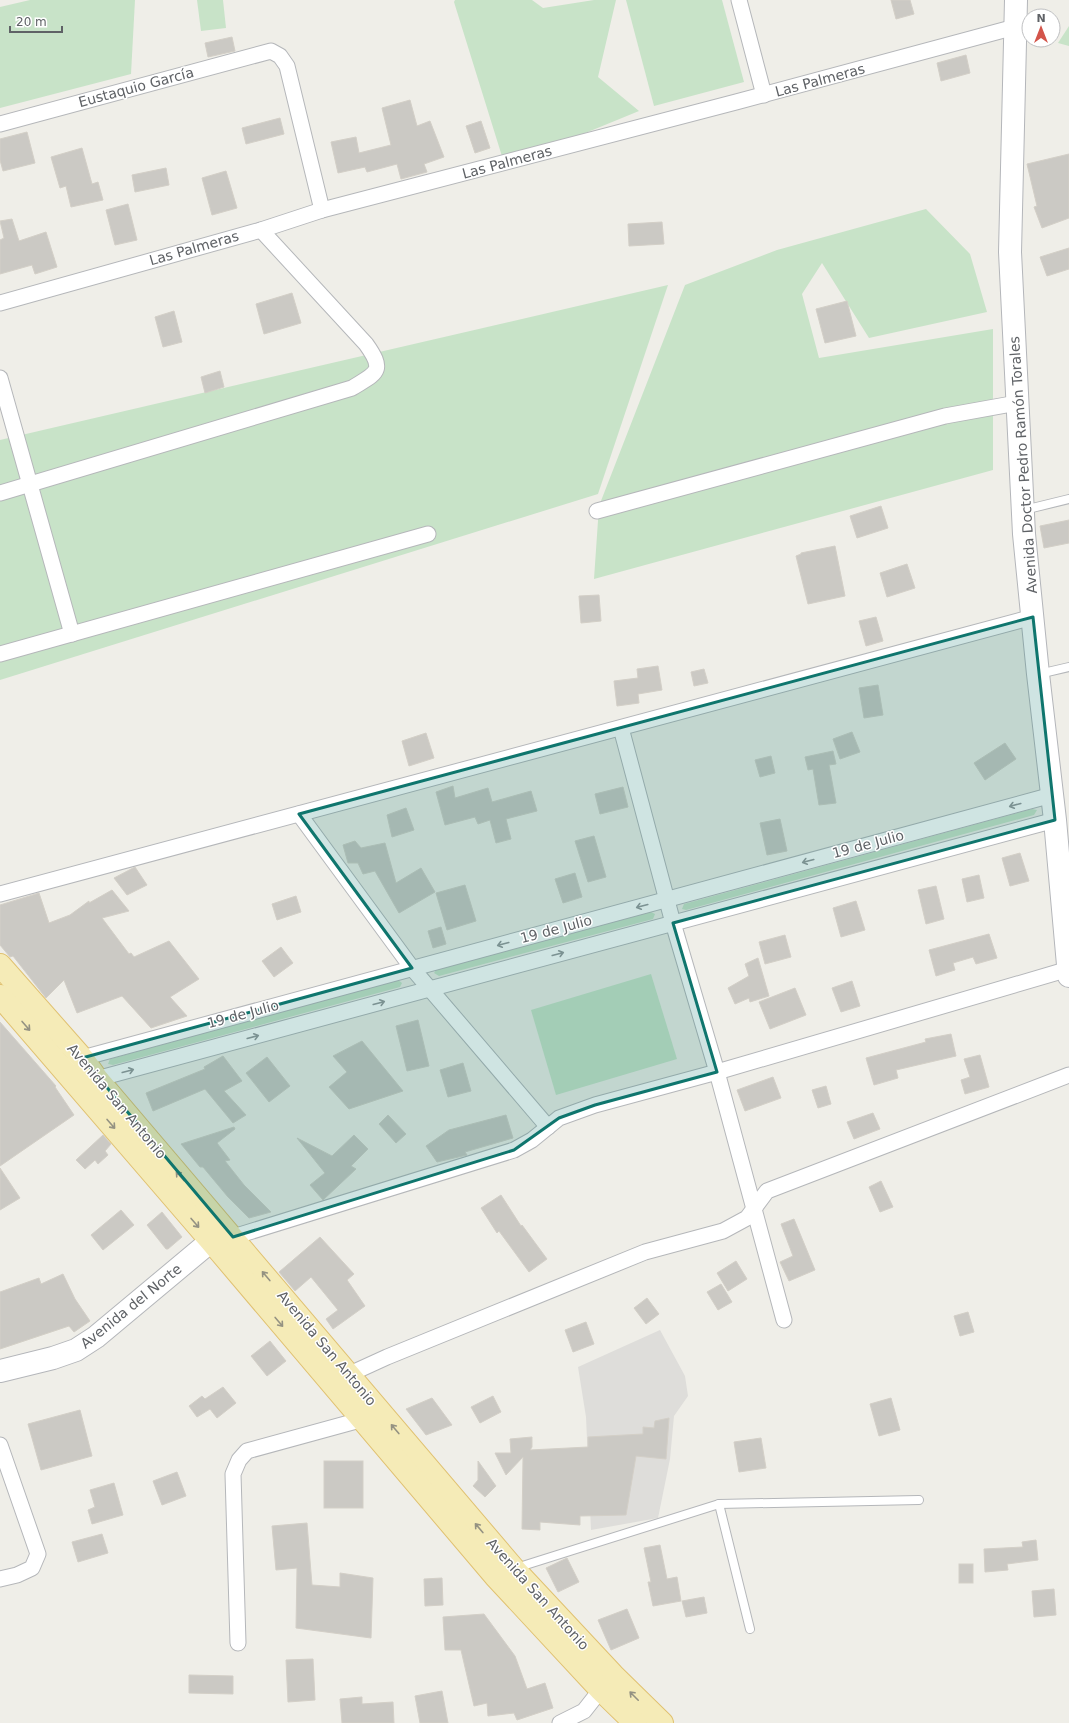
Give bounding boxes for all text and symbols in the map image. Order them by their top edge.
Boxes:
scale bar [10,8,62,34]
north arrow [1021,8,1061,48]
text: N [1036,12,1046,25]
text: 20 m [16,15,47,29]
street label: Las Palmeras [773,60,867,100]
street label: Eustaquio García [77,64,195,110]
street label: Las Palmeras [460,142,554,182]
street label: Las Palmeras [147,228,241,268]
street label: Avenida Doctor Pedro Ramón Torales [1006,336,1040,594]
one-way arrow [1008,802,1021,809]
street label: 19 de Julio [830,827,906,861]
one-way arrow [802,858,815,865]
one-way arrow [636,903,649,910]
street label: 19 de Julio [518,912,594,946]
one-way arrow [497,941,510,948]
one-way arrow [551,950,564,957]
street label: 19 de Julio [205,997,281,1031]
one-way arrow [372,999,385,1006]
one-way arrow [21,1020,30,1031]
one-way arrow [246,1033,259,1040]
street label: Avenida San Antonio [64,1040,170,1162]
one-way arrow [121,1066,134,1074]
one-way arrow [106,1119,115,1130]
one-way arrow [176,1170,185,1181]
one-way arrow [191,1217,200,1228]
street label: Avenida del Norte [77,1260,185,1352]
one-way arrow [261,1271,270,1282]
street label: Avenida San Antonio [274,1287,380,1409]
one-way arrow [275,1317,284,1327]
one-way arrow [391,1424,400,1434]
one-way arrow [474,1523,483,1534]
street label: Avenida San Antonio [484,1535,592,1653]
one-way arrow [629,1691,639,1701]

